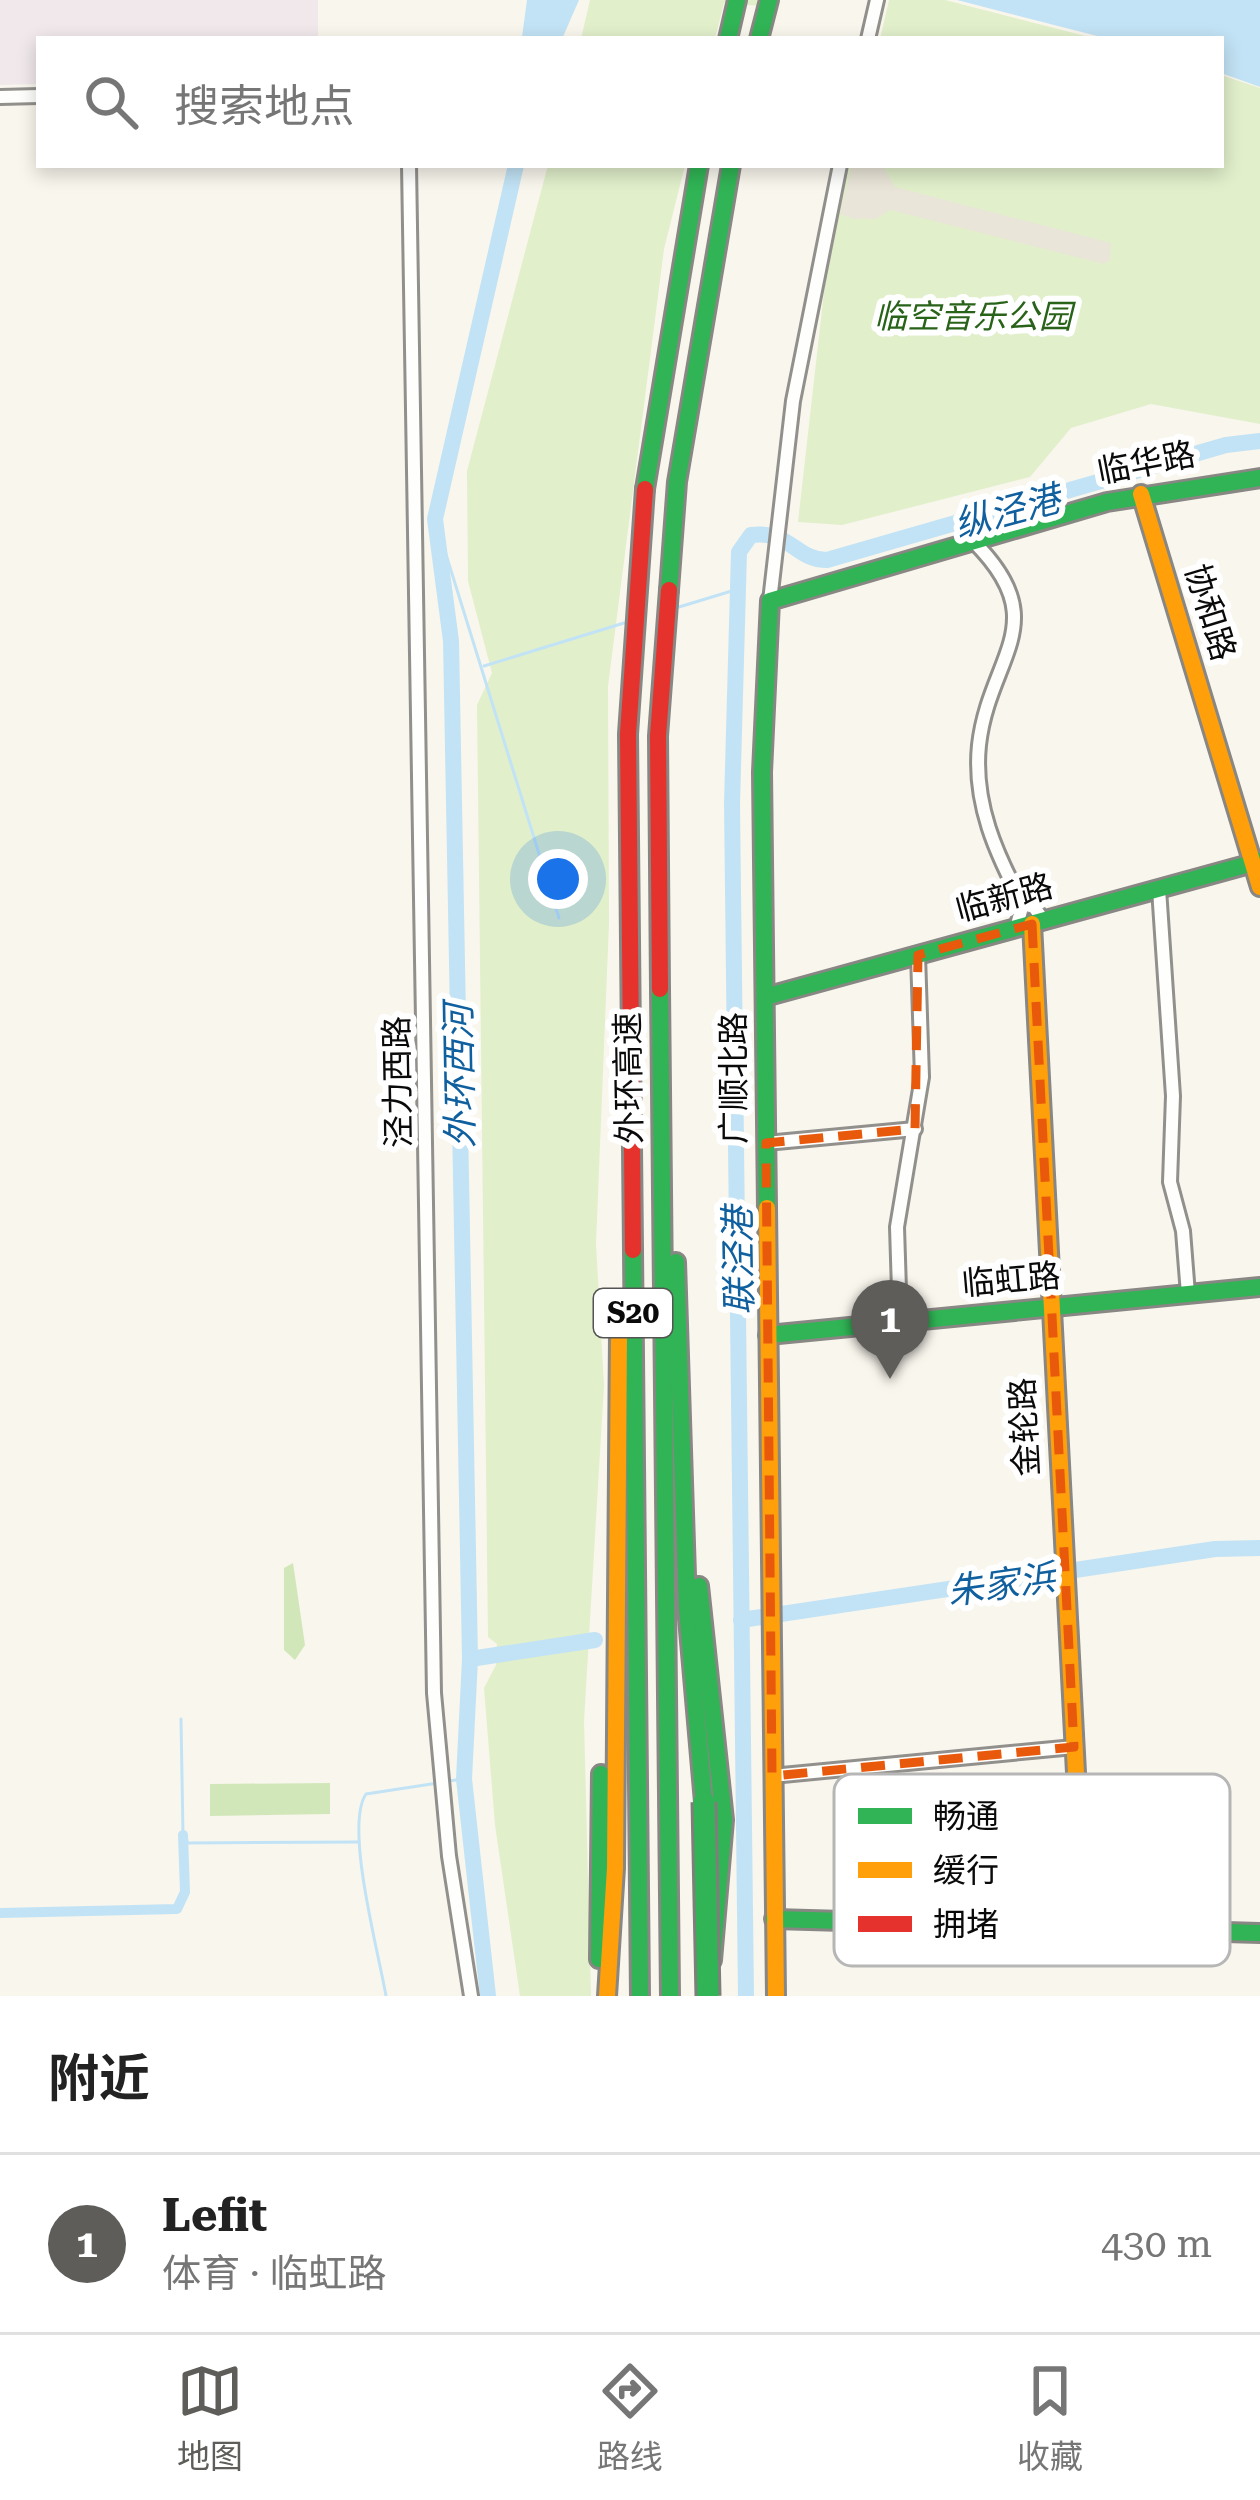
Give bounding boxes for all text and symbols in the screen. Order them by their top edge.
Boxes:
search box [36,36,1224,168]
icon: search [78,69,144,135]
text: 搜索地点 [174,80,354,133]
park label: 临空音乐公园 [874,297,1076,336]
street label: 临华路 [1094,434,1198,491]
water label: 纵泾港 [950,476,1070,546]
street label: 协和路 [1177,559,1244,665]
your location [528,849,588,909]
street label: 临新路 [951,866,1057,929]
water label: 外环西河 [438,998,482,1148]
street label: 外环高速 [608,1012,649,1144]
street label: 广顺北路 [714,1012,753,1144]
street label: 泾力西路 [377,1016,418,1148]
water label: 联泾港 [717,1202,761,1315]
street label: 临虹路 [960,1256,1062,1303]
pin: 1 [851,1280,929,1379]
road number: S20 [594,1289,672,1337]
street label: 金轮路 [1002,1377,1047,1477]
water label: 朱家浜 [945,1556,1060,1613]
legend [834,1774,1230,1966]
text: 畅通 [933,1797,999,1836]
text: 缓行 [933,1851,999,1890]
text: 拥堵 [933,1905,999,1944]
text: 附近 [48,2049,150,2108]
text: Lefit [162,2189,267,2242]
text: 1 [76,2221,98,2267]
text: 430 m [1101,2221,1212,2267]
text: 体育 · 临虹路 [162,2251,387,2297]
tab: 地图 [177,2358,243,2478]
tab: 路线 [597,2358,663,2478]
tab: 收藏 [1017,2358,1083,2478]

